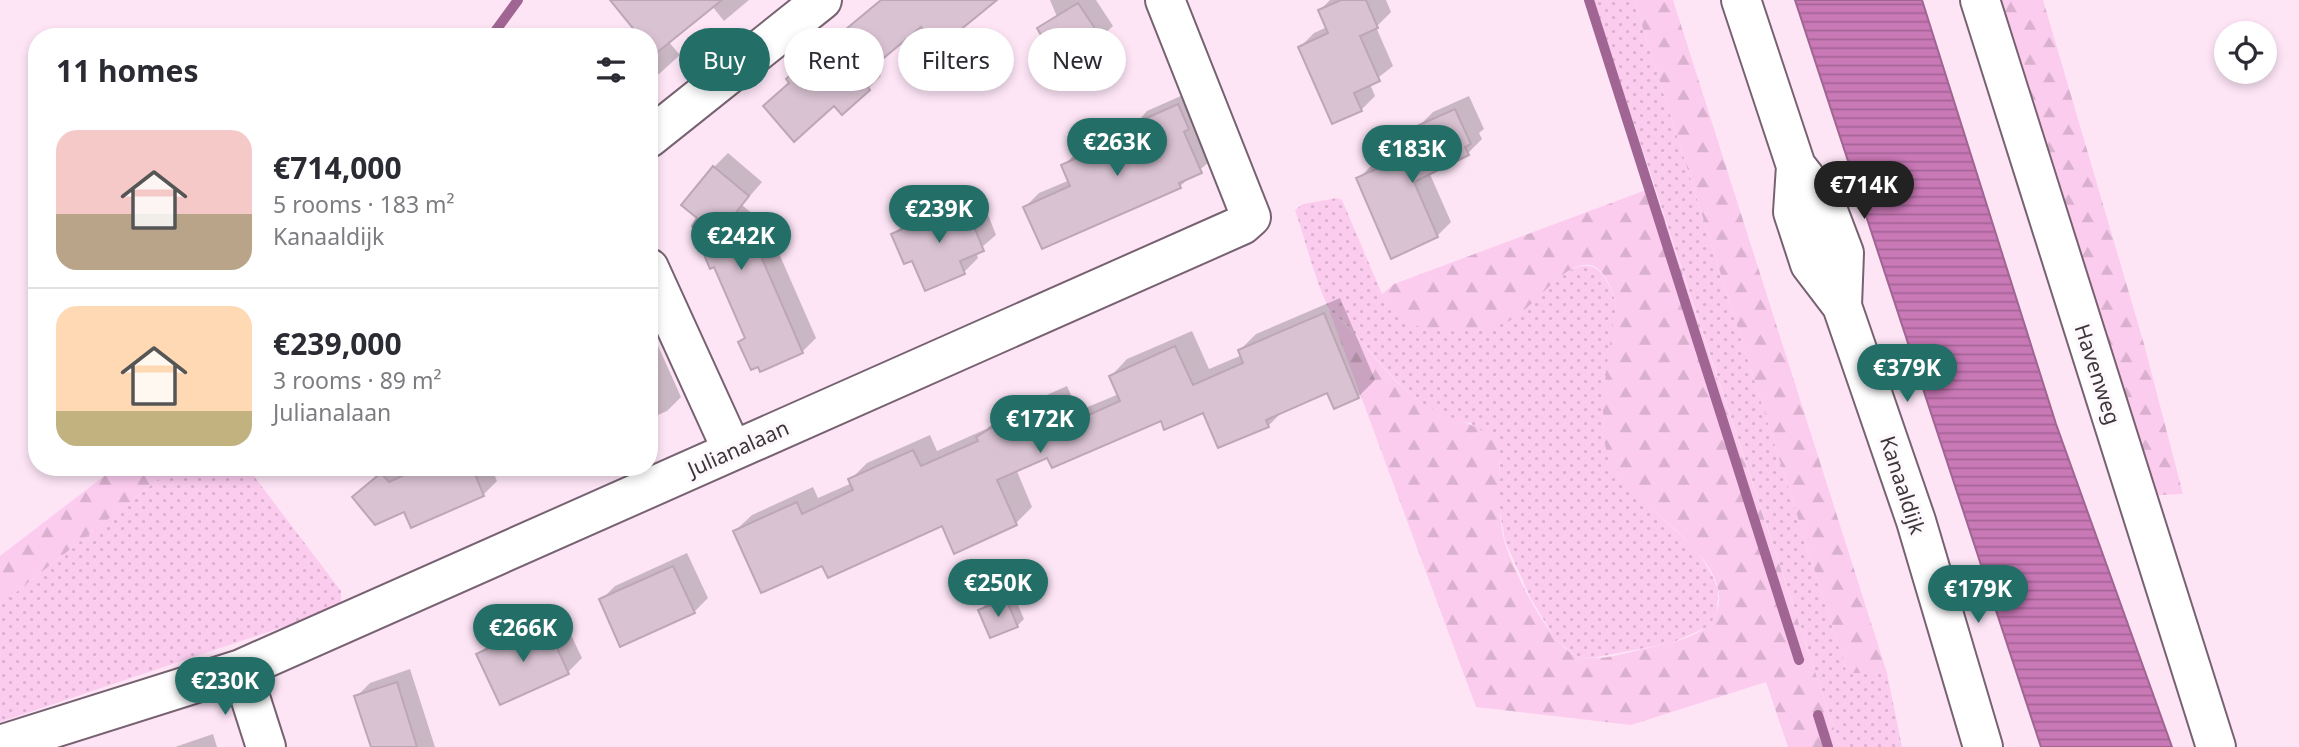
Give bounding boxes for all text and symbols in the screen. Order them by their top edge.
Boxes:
map controls [2214,21,2277,84]
button: locate [2214,21,2277,84]
chip: Buy [679,28,770,91]
chip: Rent [784,28,884,91]
chip: Filters [898,28,1014,91]
chip: New [1028,28,1126,91]
text: 11 homes [56,50,199,91]
icon: filters [592,51,630,89]
pin: €263K [1068,118,1166,178]
text: €263K [1083,125,1151,157]
pin: €183K [1363,125,1461,185]
text: €183K [1378,132,1446,164]
text: €714,000 [273,147,402,188]
icon: home [112,158,196,242]
pin: €714K [1815,162,1913,221]
text: €714K [1830,168,1898,200]
pin: €239K [890,186,988,245]
text: 5 rooms · 183 m² [273,188,455,220]
text: €239K [905,192,973,224]
pin: €242K [692,212,790,272]
text: €242K [707,219,775,251]
text: Kanaaldijk [273,220,384,252]
street label: Havenweg [2069,320,2127,428]
text: €239,000 [273,323,402,364]
icon: home [112,334,196,418]
pin: €379K [1858,344,1956,404]
text: €379K [1873,351,1941,383]
text: 3 rooms · 89 m² [273,364,442,396]
text: Julianalaan [273,396,391,428]
pin: €172K [991,396,1089,455]
text: €172K [1006,402,1074,434]
street label: Julianalaan [681,413,793,484]
street label: Kanaaldijk [1874,432,1932,538]
pin: €250K [949,560,1047,619]
text: €250K [964,566,1032,598]
pin: €179K [1929,566,2027,625]
text: €179K [1944,572,2012,604]
pin: €266K [474,604,572,664]
text: €266K [489,611,557,643]
pin: €230K [176,658,274,717]
text: €230K [191,664,259,696]

